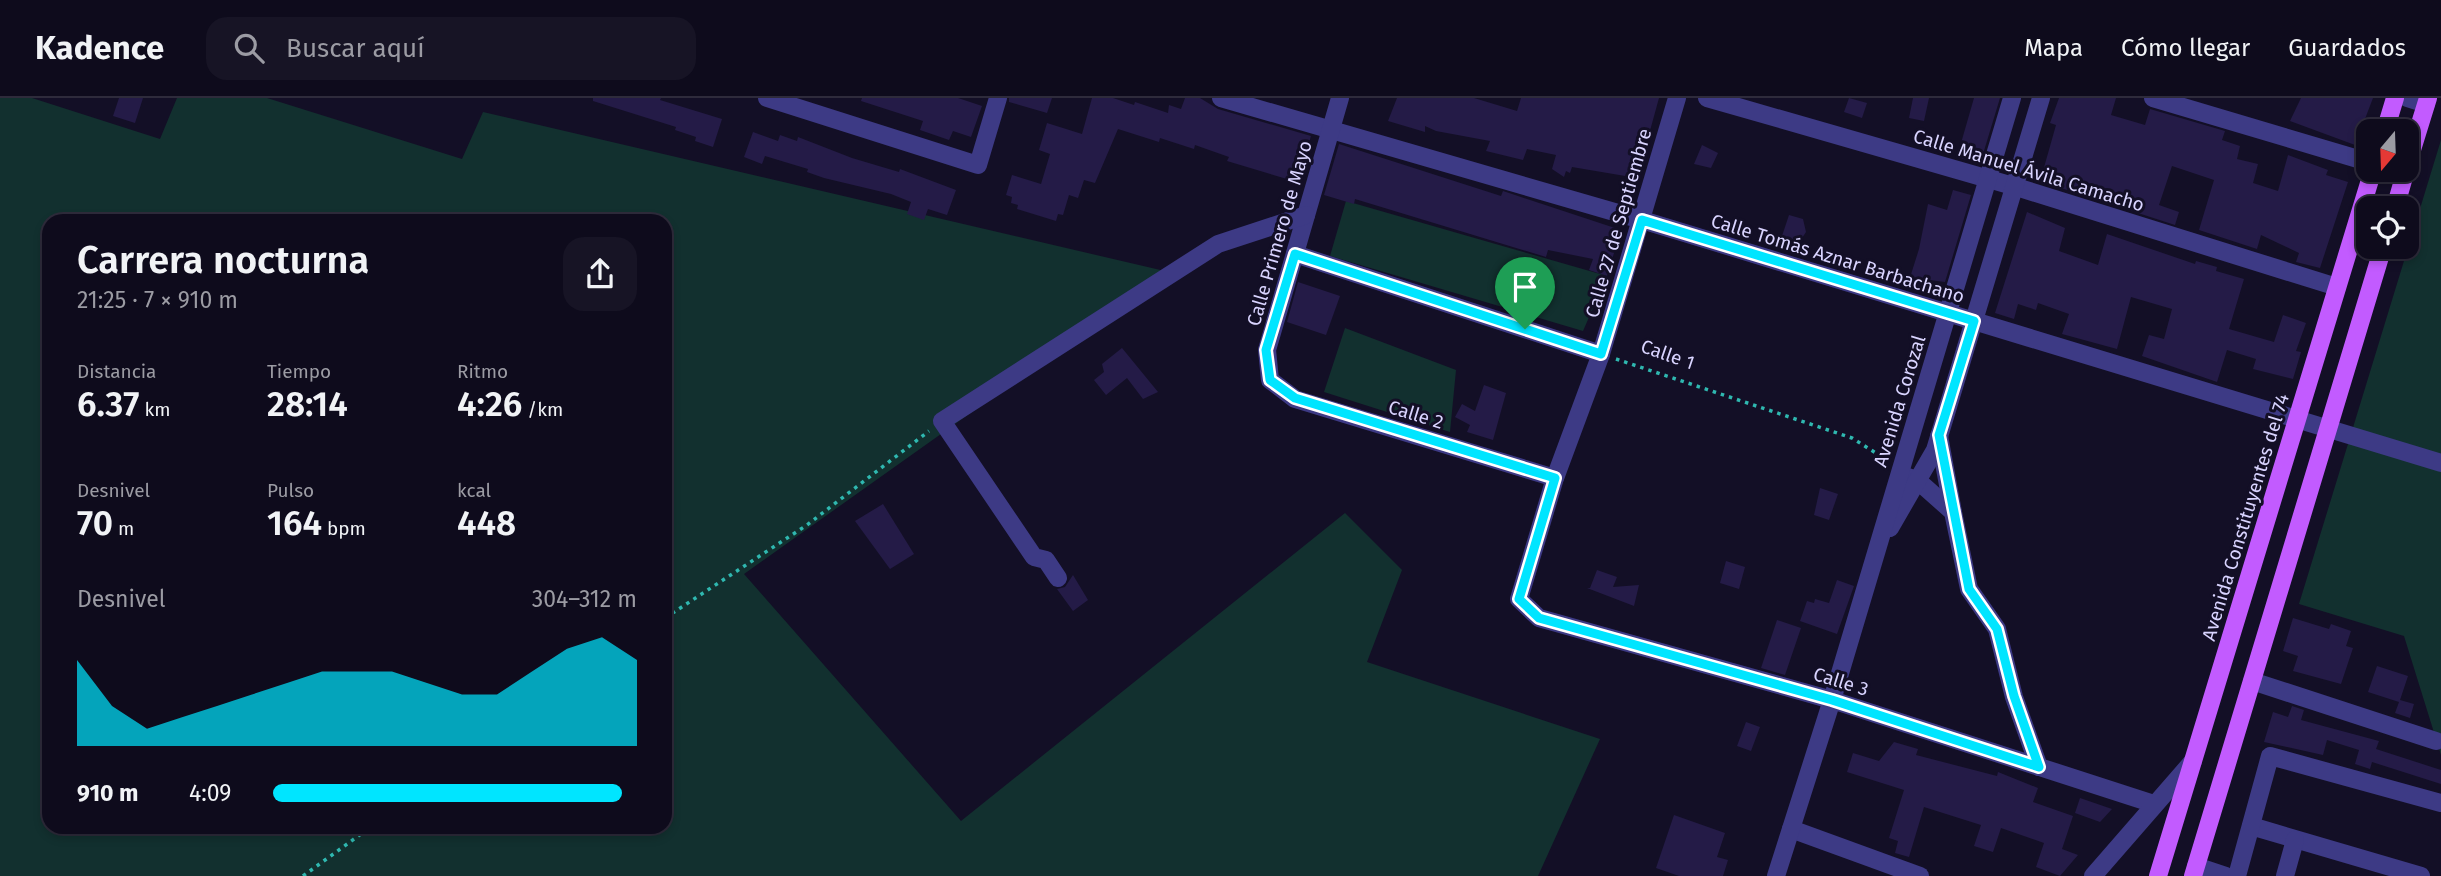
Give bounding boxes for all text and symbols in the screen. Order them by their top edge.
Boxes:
search box [206,17,696,80]
text: Kadence [35,28,164,68]
icon: search [230,29,268,67]
text: Buscar aquí [286,33,425,64]
text: Mapa [2024,34,2083,62]
text: Cómo llegar [2121,34,2250,62]
text: Guardados [2288,34,2406,62]
north arrow [2356,119,2418,182]
map controls [2356,119,2419,259]
street label: Calle Manuel Ávila Camacho [1911,124,2147,217]
street label: Calle 27 de Septiembre [1580,126,1657,320]
street label: Calle Primero de Mayo [1242,138,1317,329]
button: locate [2356,196,2419,259]
street label: Calle Tomás Aznar Barbachano [1708,209,1967,308]
text: Carrera nocturna [77,237,369,283]
button: share [563,237,637,311]
pin [1495,257,1555,329]
icon: arrive [1506,268,1544,306]
text: 21:25 · 7 × 910 m [77,286,238,314]
street label: Avenida Corozal [1869,332,1931,470]
street label: Calle 1 [1638,335,1698,374]
text: Distancia [77,360,156,383]
text: Tiempo [267,360,331,383]
text: Ritmo [457,360,508,383]
text: 6.37 [77,383,139,425]
text: 28:14 [267,383,348,425]
text: 4:26 [457,383,522,425]
street label: Avenida Constituyentes del 74 [2197,391,2294,643]
street label: Calle 2 [1386,395,1446,434]
text: km [139,398,170,421]
text: /km [522,398,563,421]
text: Desnivel [77,479,150,502]
text: Pulso [267,479,314,502]
text: kcal [457,479,491,502]
text: 70 [77,502,113,544]
text: 164 [267,502,322,544]
text: 448 [457,502,516,544]
text: m [113,517,134,540]
text: bpm [322,517,366,540]
text: Desnivel [77,585,166,613]
text: 304–312 m [532,585,637,613]
street label: Calle 3 [1810,662,1871,701]
text: 910 m [77,779,138,807]
text: 4:09 [189,779,231,807]

